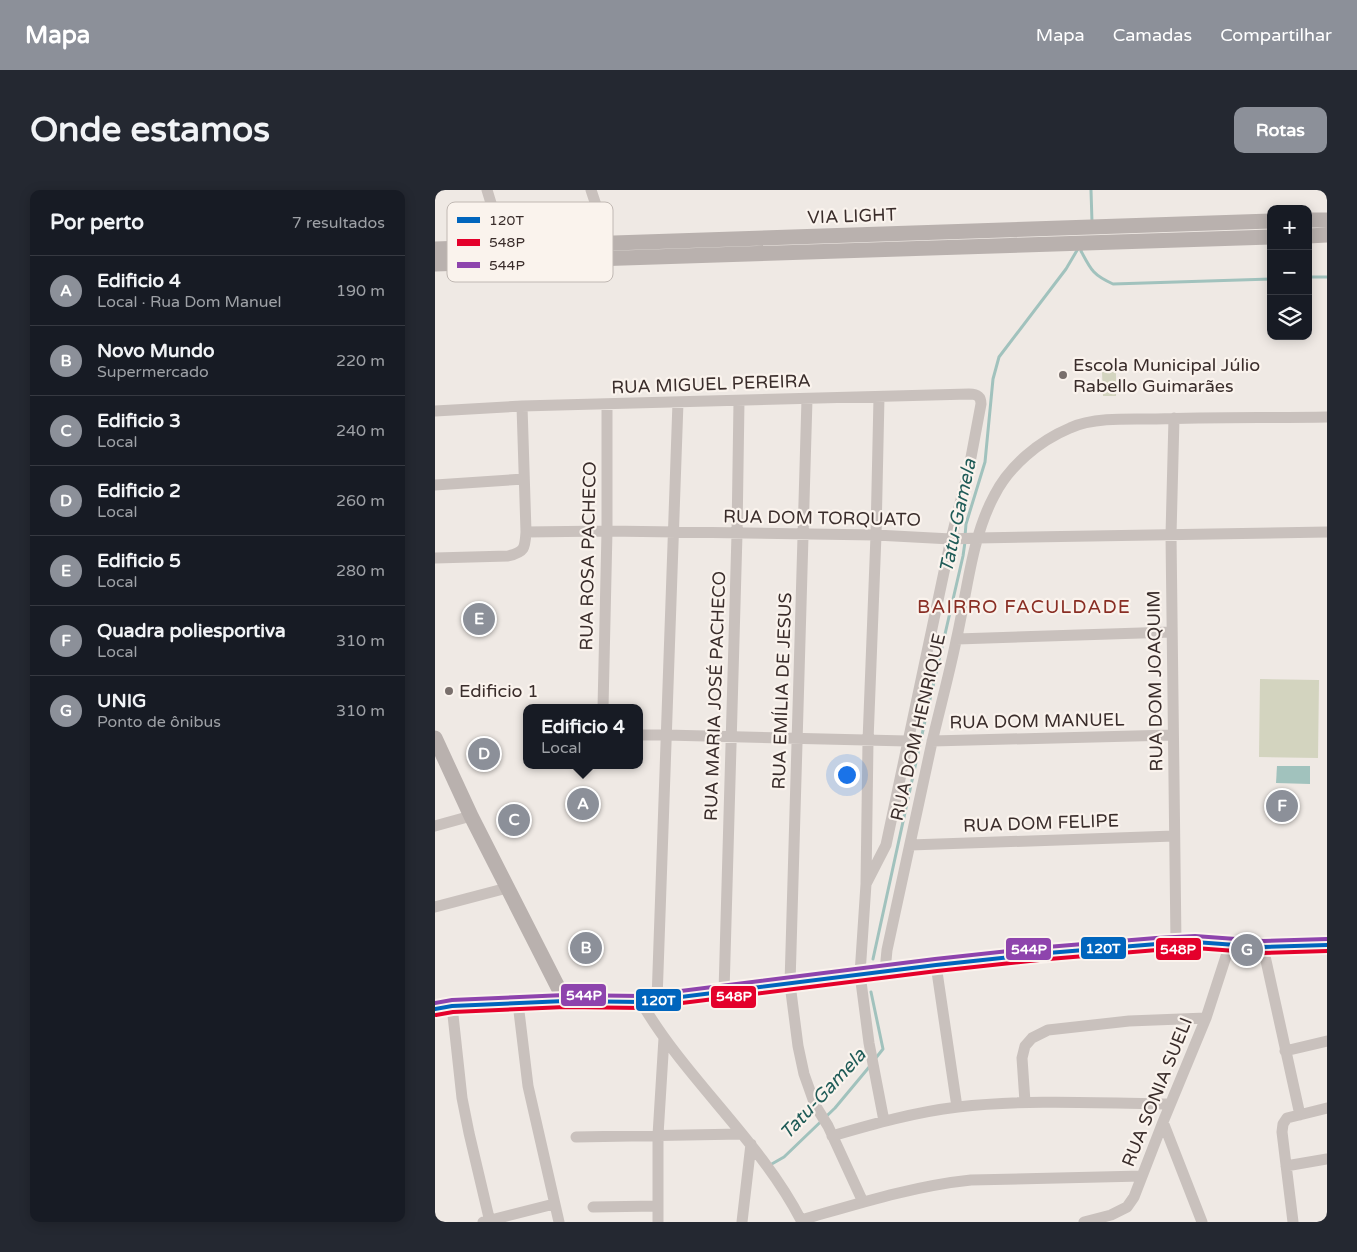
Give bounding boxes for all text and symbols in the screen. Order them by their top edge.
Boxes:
text: Mapa [25,21,90,50]
text: Mapa [1036,24,1085,46]
text: Camadas [1113,24,1192,46]
text: Compartilhar [1220,24,1332,46]
button: Rotas [1234,107,1327,153]
text: Onde estamos [30,109,270,151]
legend [447,202,613,282]
street label: VIA LIGHT [807,203,897,229]
map controls [1267,205,1312,340]
button: + [1267,205,1312,250]
text: Por perto [50,210,144,235]
text: 120T [489,212,524,229]
text: 7 resultados [292,213,385,233]
text: 548P [489,234,525,251]
button: − [1267,250,1312,295]
text: 544P [489,257,525,274]
text: Edificio 4 [97,270,181,292]
text: A [60,281,72,301]
text: 190 m [336,281,385,301]
text: Local · Rua Dom Manuel [97,292,281,312]
button: layers [1267,295,1312,340]
text: Novo Mundo [97,340,215,362]
text: B [60,351,72,371]
text: 220 m [336,351,385,371]
place label: Escola Municipal Júlio Rabello Guimarães [1073,354,1260,397]
text: Supermercado [97,362,209,382]
marker: Escola Municipal Júlio Rabello Guimarães [1057,369,1069,381]
street label: RUA MIGUEL PEREIRA [611,370,811,398]
text: Edificio 3 [97,410,181,432]
text: C [60,421,72,441]
text: 240 m [336,421,385,441]
text: Local [97,432,137,452]
water label: Tatu-Gamela [935,456,981,575]
street label: RUA ROSA PACHECO [575,461,601,651]
text: Edificio 2 [97,480,181,502]
text: D [60,491,72,511]
text: 260 m [336,491,385,511]
text: Local [97,502,137,522]
street label: RUA DOM TORQUATO [723,505,921,531]
text: Edificio 5 [97,550,181,572]
text: E [61,561,71,581]
text: 280 m [336,561,385,581]
street label: RUA MARIA JOSÉ PACHECO [700,571,730,821]
text: Local [97,572,137,592]
street label: RUA DOM JOAQUIM [1142,590,1168,772]
street label: RUA EMÍLIA DE JESUS [768,592,796,790]
district label: BAIRRO FACULDADE [917,596,1131,618]
pin: E [463,600,495,638]
text: Quadra poliesportiva [97,620,286,642]
text: F [61,631,71,651]
text: 310 m [336,631,385,651]
street label: RUA DOM HENRIQUE [886,631,950,823]
text: Local [97,642,137,662]
place label: Edificio 1 [459,680,539,702]
marker: Edificio 1 [443,685,455,697]
text: UNIG [97,690,146,712]
text: G [60,701,72,721]
text: 310 m [336,701,385,721]
popup [523,704,643,769]
street label: RUA DOM MANUEL [949,708,1125,734]
text: Ponto de ônibus [97,712,221,732]
text: Edificio 4 [541,716,625,738]
pin: D [468,735,500,773]
text: Local [541,738,581,758]
your location [834,762,860,788]
pin: A [567,785,599,823]
pin: F [1266,787,1298,825]
pin: C [498,801,530,839]
street label: RUA DOM FELIPE [963,809,1119,837]
pin: B [570,929,602,967]
pin: G [1231,931,1263,969]
line badge: 120T [1080,936,1127,960]
line badge: 544P [1005,937,1052,961]
line badge: 548P [1155,937,1202,961]
text: 120T [1086,940,1121,957]
text: 544P [1011,941,1047,958]
text: 548P [1160,941,1196,958]
line badge: 544P [560,983,607,1007]
line badge: 548P [710,985,757,1009]
text: 544P [566,987,602,1004]
line badge: 120T [635,988,682,1012]
text: 548P [716,988,752,1005]
text: 120T [641,992,676,1009]
street label: RUA SONIA SUELI [1117,1014,1197,1170]
water label: Tatu-Gamela [775,1043,871,1144]

